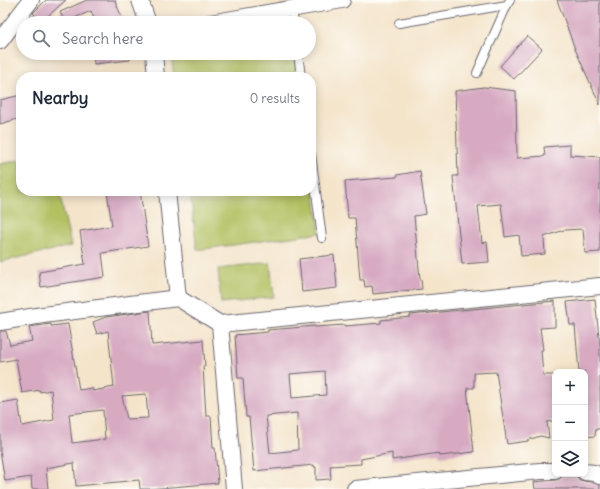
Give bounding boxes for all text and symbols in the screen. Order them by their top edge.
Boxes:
search box [16,16,316,60]
icon: search [30,27,52,49]
text: Search here [62,29,143,48]
text: Nearby [32,87,88,109]
text: 0 results [250,90,300,107]
map controls [552,369,588,477]
button: + [552,369,588,405]
button: − [552,405,588,441]
button: layers [552,441,588,477]

